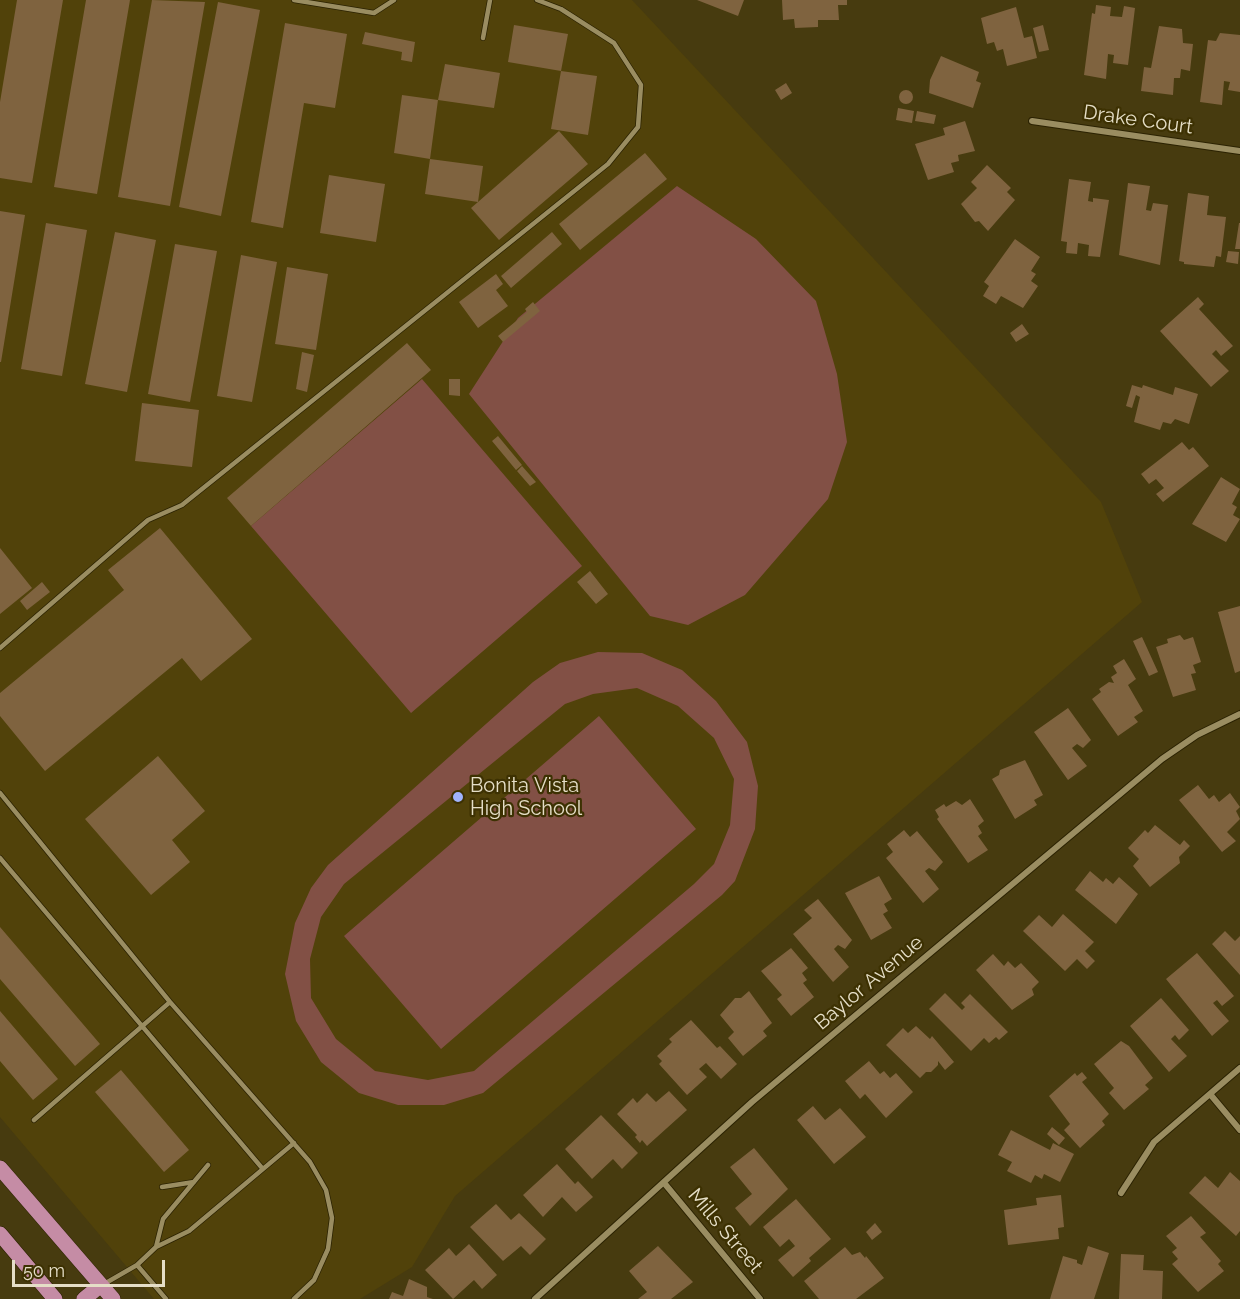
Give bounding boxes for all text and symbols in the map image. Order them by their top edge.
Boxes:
street label: Drake Court [1082,100,1194,140]
place label: Bonita Vista High School [470,774,582,821]
marker: Bonita Vista High School [451,790,465,804]
street label: Baylor Avenue [810,931,928,1035]
street label: Mills Street [683,1184,767,1278]
scale bar [15,1248,168,1286]
text: 50 m [23,1260,65,1281]

